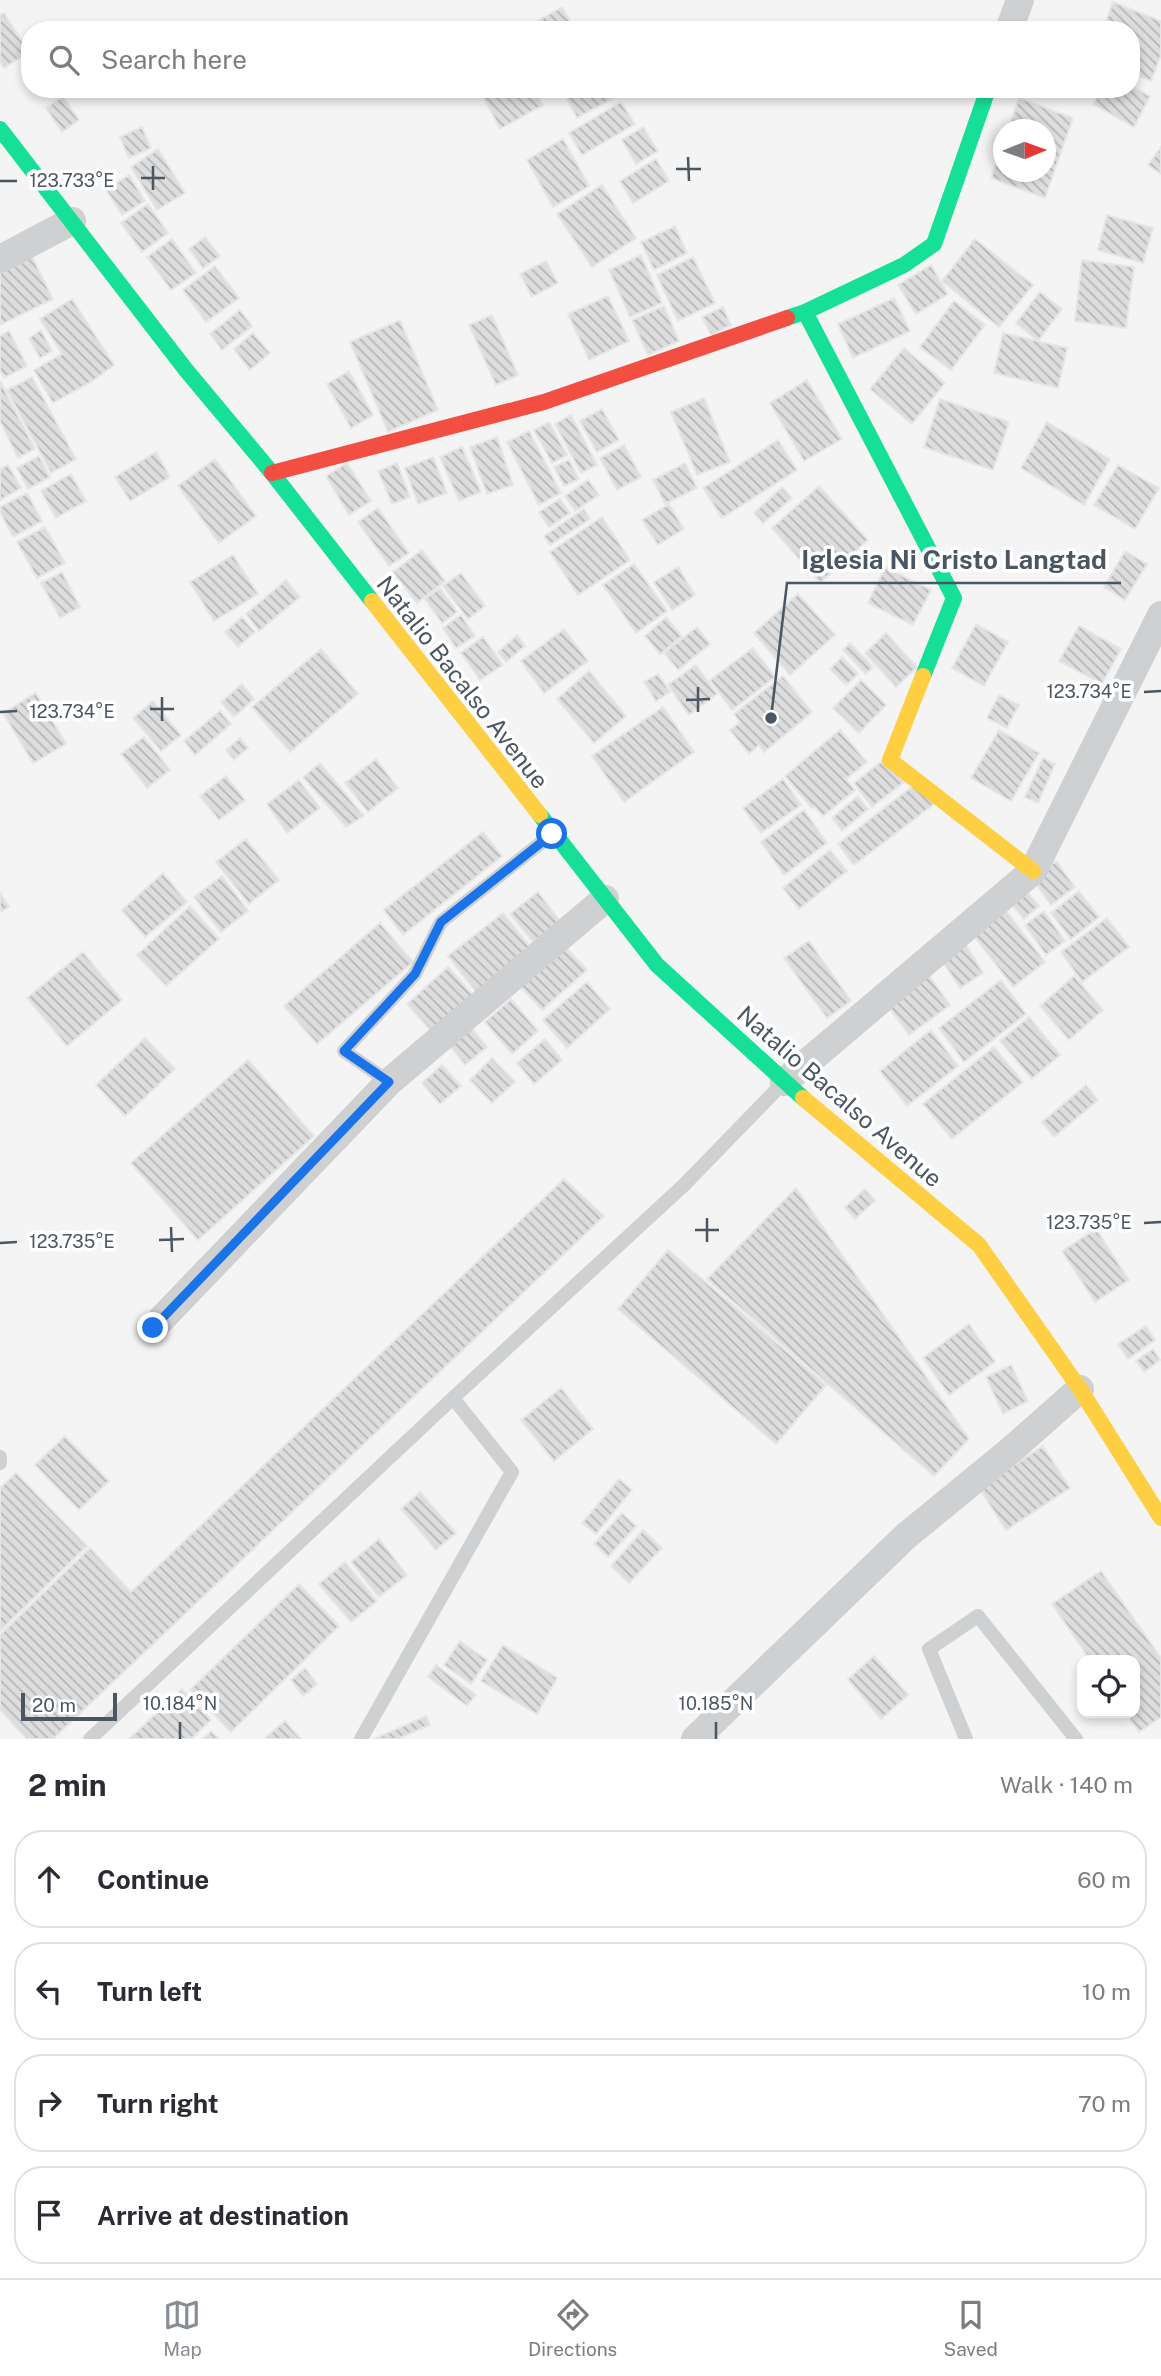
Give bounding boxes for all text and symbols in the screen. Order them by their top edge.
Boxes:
search box [21,21,1140,98]
icon: search [45,41,83,79]
text: Search here [101,44,247,75]
north arrow [993,119,1056,182]
text: 123.733°E [29,170,115,191]
callout: Iglesia Ni Cristo Langtad [787,536,1121,583]
text: Iglesia Ni Cristo Langtad [801,544,1107,575]
street label: Natalio Bacalso Avenue [371,570,555,794]
text: 123.734°E [1046,681,1132,702]
text: 123.734°E [29,701,115,722]
route start [536,818,567,849]
street label: Natalio Bacalso Avenue [732,1000,948,1192]
text: 123.735°E [1046,1212,1132,1233]
text: 123.735°E [29,1231,115,1252]
route end [137,1312,168,1343]
map controls [1077,1655,1140,1718]
button: locate [1077,1655,1140,1718]
scale bar [21,1690,117,1722]
text: 10.184°N [143,1693,217,1714]
text: 10.185°N [679,1693,753,1714]
text: 20 m [32,1694,76,1716]
text: 2 min [28,1767,107,1803]
text: Walk · 140 m [1000,1771,1133,1798]
icon: ahead [30,1860,68,1898]
text: Continue [97,1864,209,1895]
text: 60 m [1077,1866,1131,1893]
icon: left [30,1972,68,2010]
text: Turn left [97,1976,202,2007]
text: 10 m [1082,1978,1131,2005]
icon: right [30,2084,68,2122]
text: Turn right [97,2088,219,2119]
text: 70 m [1078,2090,1131,2117]
icon: arrive [30,2196,68,2234]
text: Arrive at destination [97,2200,349,2231]
tab: Map [163,2296,202,2360]
tab: Directions [528,2296,617,2360]
tab: Saved [944,2296,998,2360]

